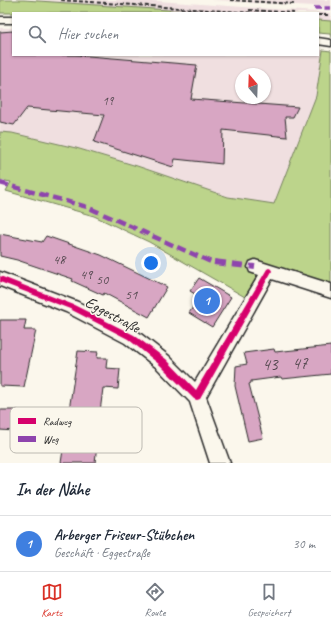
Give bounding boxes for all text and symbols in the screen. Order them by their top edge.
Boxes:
search box [12,12,319,56]
icon: search [26,23,48,45]
text: Hier suchen [58,25,118,44]
north arrow [235,68,271,104]
house number: 19 [103,93,115,109]
house number: 48 [53,251,67,268]
your location [141,253,161,273]
house number: 49 [80,266,94,283]
house number: 50 [96,271,110,288]
house number: 51 [125,286,138,303]
pin: 1 [194,286,220,316]
street label: Eggestraße [82,292,145,339]
house number: 47 [292,353,309,374]
house number: 43 [262,354,279,375]
legend [10,407,142,453]
text: Radweg [43,414,72,428]
text: Weg [43,432,60,446]
text: In der Nähe [16,479,89,500]
text: Arberger Friseur-Stübchen [54,526,194,545]
text: 1 [26,536,32,552]
text: 30 m [293,536,315,552]
text: Geschäft · Eggestraße [54,545,150,561]
tab: Karte [41,581,63,619]
tab: Route [144,581,166,619]
tab: Gespeichert [247,581,290,619]

